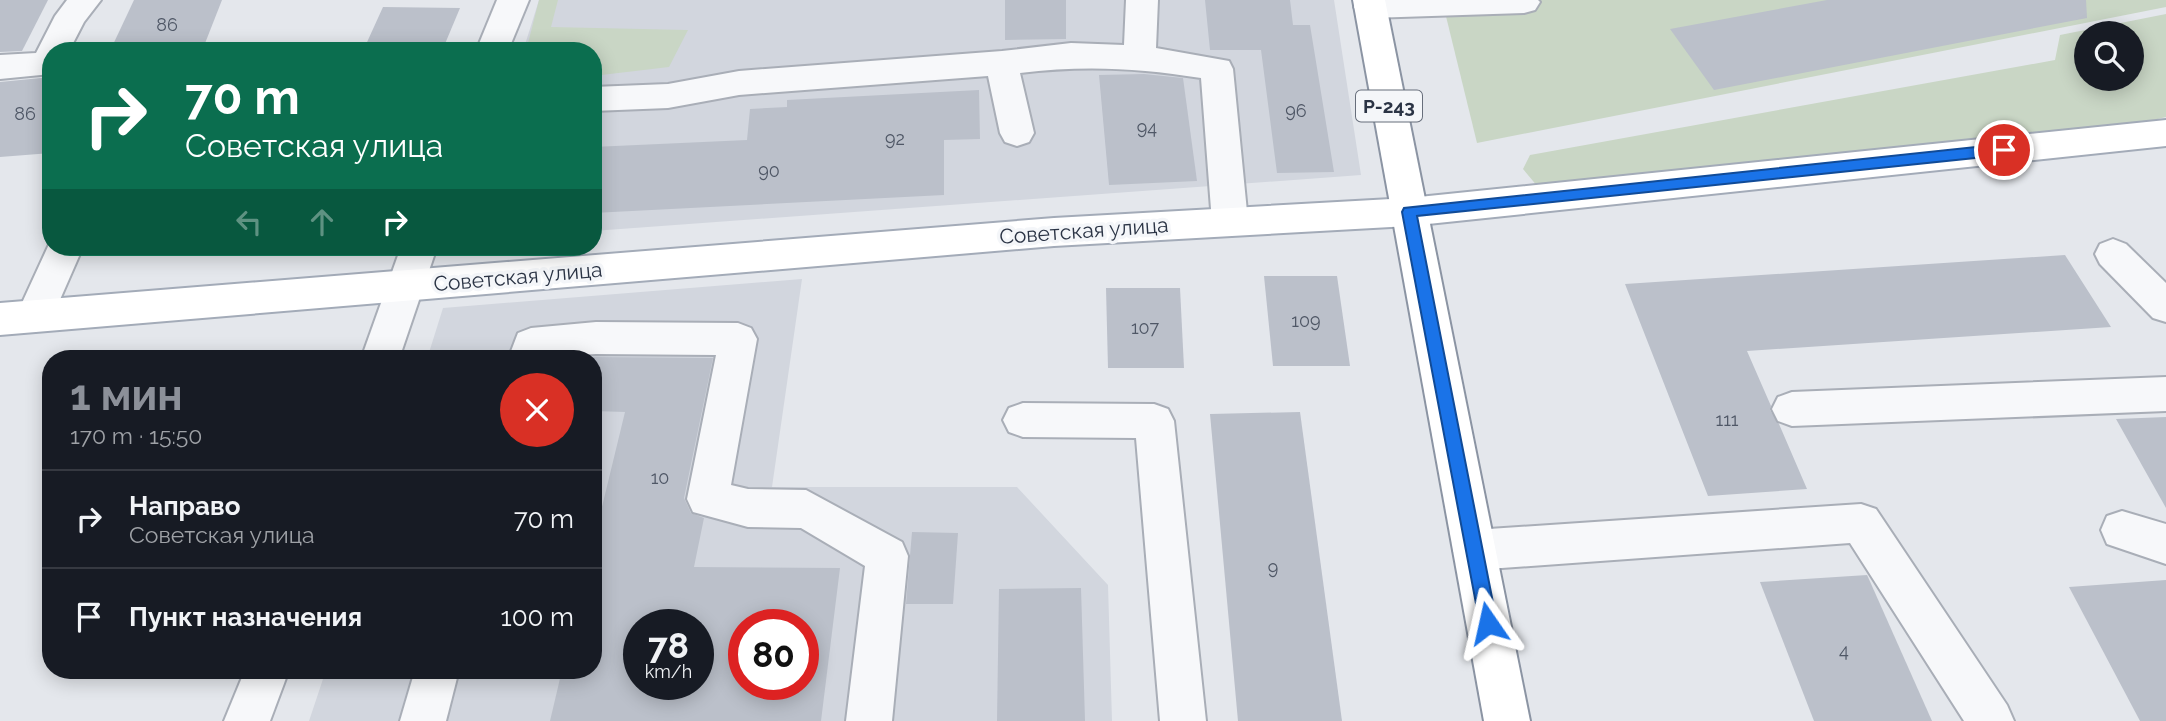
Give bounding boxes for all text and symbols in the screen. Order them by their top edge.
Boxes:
house number: 86 [156,14,178,35]
map controls [2074,21,2144,91]
button: search [2074,21,2144,91]
text: 70 m [185,68,300,125]
icon: right [70,70,161,161]
road number: Р-243 [1356,90,1422,122]
house number: 96 [1285,100,1307,121]
house number: 86 [14,103,36,124]
house number: 94 [1137,117,1157,138]
pin [1974,120,2034,180]
text: Советская улица [185,127,443,164]
house number: 92 [885,128,905,149]
icon: arrive [1985,131,2023,169]
house number: 90 [758,160,780,181]
icon: left [230,203,268,241]
icon: ahead [303,203,341,241]
icon: right [376,203,414,241]
street label: Советская улица [999,212,1169,249]
street label: Советская улица [432,257,603,296]
house number: 109 [1291,310,1321,331]
house number: 107 [1131,317,1159,338]
text: 1 мин [70,371,183,420]
button: close [500,373,574,447]
house number: 111 [1715,409,1739,430]
text: 170 m · 15:50 [70,422,202,449]
house number: 10 [651,467,669,488]
text: Направо [129,491,240,521]
icon: right [70,500,108,538]
text: 70 m [514,504,574,534]
text: Советская улица [129,521,315,548]
house number: 9 [1268,557,1278,578]
position arrow [1451,586,1525,660]
icon: arrive [70,598,108,636]
text: Пункт назначения [129,602,362,632]
text: 100 m [501,602,574,632]
speed limit sign: 80 [728,609,819,700]
text: 78 [648,625,689,666]
house number: 4 [1839,640,1849,661]
text: km/h [645,661,692,682]

